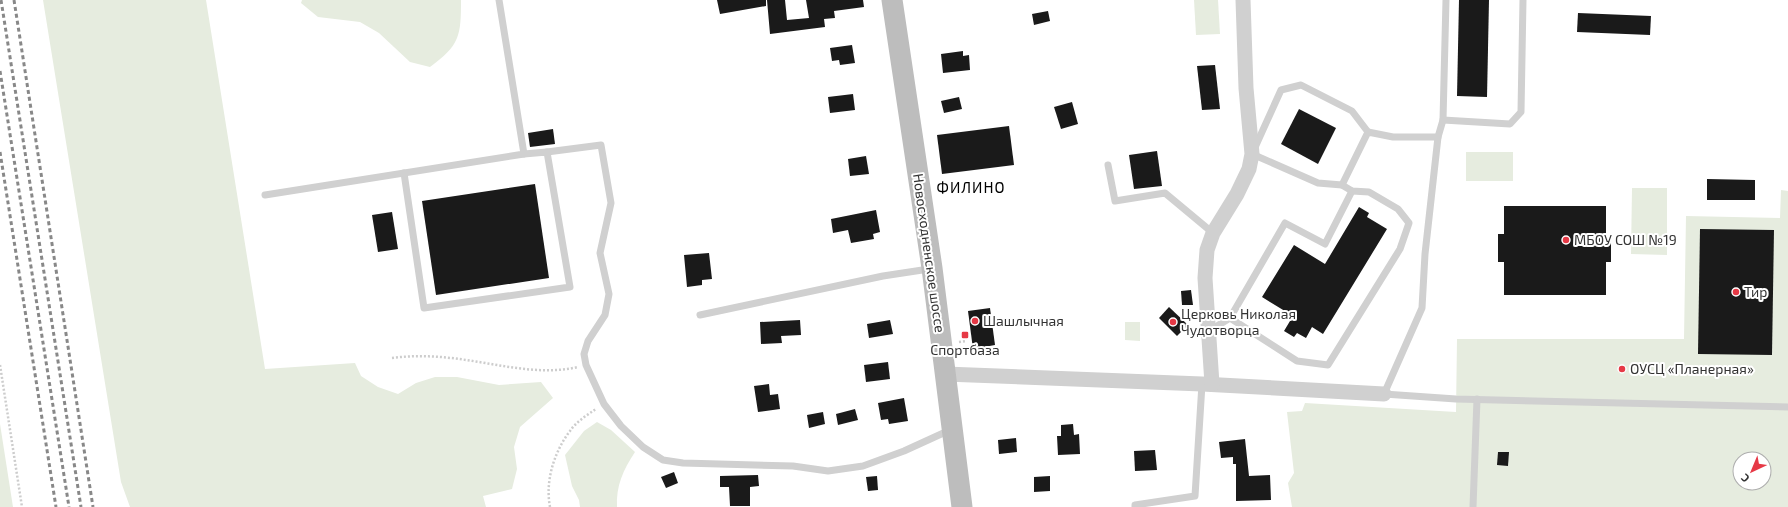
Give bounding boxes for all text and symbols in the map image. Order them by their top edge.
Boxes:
street label: Новосходненское шоссе [910,172,949,334]
district label: ФИЛИНО [937,178,1005,196]
place label: МБОУ СОШ №19 [1574,231,1677,248]
marker: МБОУ СОШ №19 [1561,235,1571,245]
place label: Тир [1744,283,1767,300]
marker: Тир [1731,287,1741,297]
place label: Церковь Николая Чудотворца [1181,305,1296,338]
place label: Шашлычная [983,312,1064,329]
marker: Шашлычная [970,316,980,326]
marker: Церковь Николая Чудотворца [1168,317,1178,327]
marker: Спортбаза [960,330,970,340]
place label: Спортбаза [930,341,1000,358]
place label: ОУСЦ «Планерная» [1630,360,1754,377]
marker: ОУСЦ «Планерная» [1617,364,1627,374]
north arrow [1732,451,1772,491]
text: С [1737,471,1752,485]

